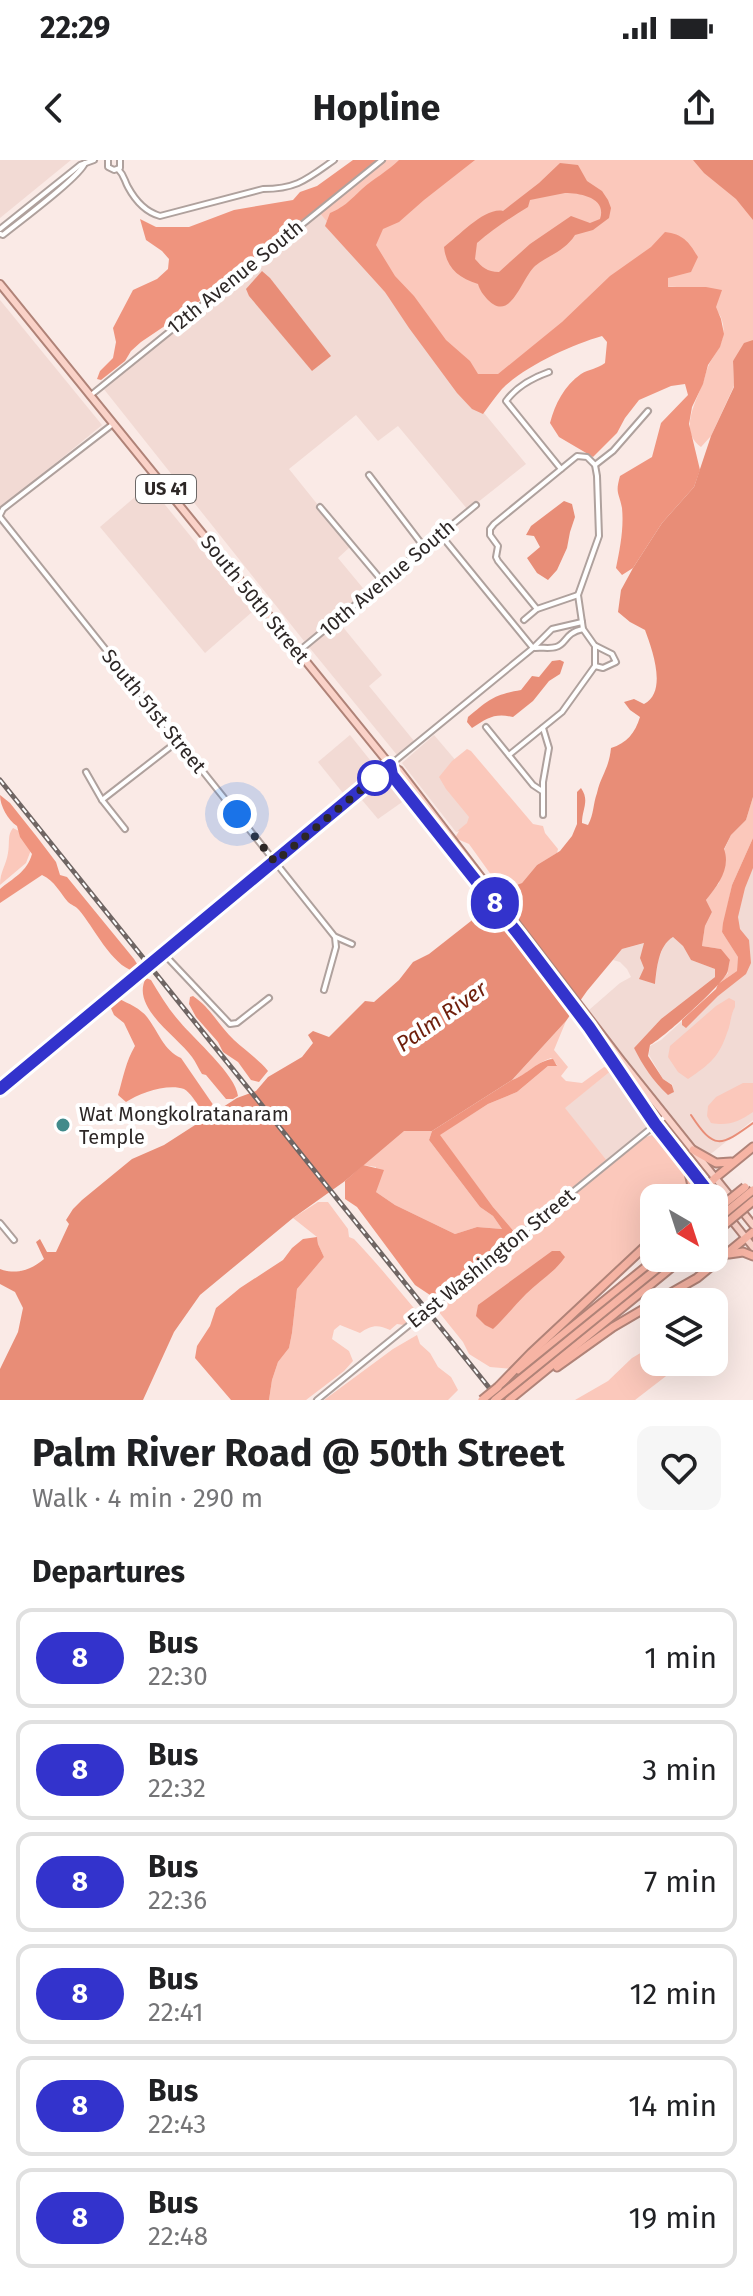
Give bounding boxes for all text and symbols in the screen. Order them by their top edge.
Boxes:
text: 22:29 [40,10,110,46]
icon: back [32,86,76,130]
text: Hopline [313,86,440,130]
icon: share [677,86,721,130]
street label: 12th Avenue South [162,215,308,339]
road number: US 41 [136,475,196,503]
street label: 10th Avenue South [315,515,459,641]
street label: South 50th Street [196,530,315,669]
street label: South 51st Street [97,644,212,778]
unlabelled marker [358,761,392,795]
your location [217,794,257,834]
line badge: 8 [469,877,521,929]
text: 8 [487,886,503,919]
water label: Palm River [391,975,492,1058]
place label: Wat Mongkolratanaram Temple [79,1102,289,1149]
marker: Wat Mongkolratanaram Temple [54,1116,72,1134]
street label: East Washington Street [403,1183,580,1333]
north arrow [640,1184,728,1272]
map controls [640,1184,728,1376]
button: layers [640,1288,728,1376]
button: heart [637,1426,721,1510]
text: Palm River Road @ 50th Street [32,1430,565,1476]
text: Walk · 4 min · 290 m [32,1483,263,1514]
text: Departures [32,1554,185,1590]
text: Bus [148,1625,198,1661]
text: 1 min [644,1640,717,1676]
text: 8 [72,1641,88,1674]
text: 22:30 [148,1661,208,1692]
text: Bus [148,1737,198,1773]
text: 3 min [642,1752,717,1788]
text: 8 [72,1753,88,1786]
text: 22:32 [148,1773,206,1804]
text: Bus [148,1849,198,1885]
text: 7 min [644,1864,717,1900]
text: 8 [72,1865,88,1898]
text: 22:36 [148,1885,207,1916]
text: Bus [148,1961,198,1997]
text: 12 min [629,1976,717,2012]
text: 8 [72,1977,88,2010]
text: 22:41 [148,1997,203,2028]
text: Bus [148,2073,198,2109]
text: 14 min [628,2088,717,2124]
text: 8 [72,2089,88,2122]
text: 22:43 [148,2109,206,2140]
text: Bus [148,2185,198,2221]
text: 19 min [629,2200,717,2236]
text: 8 [72,2201,88,2234]
text: 22:48 [148,2221,208,2252]

